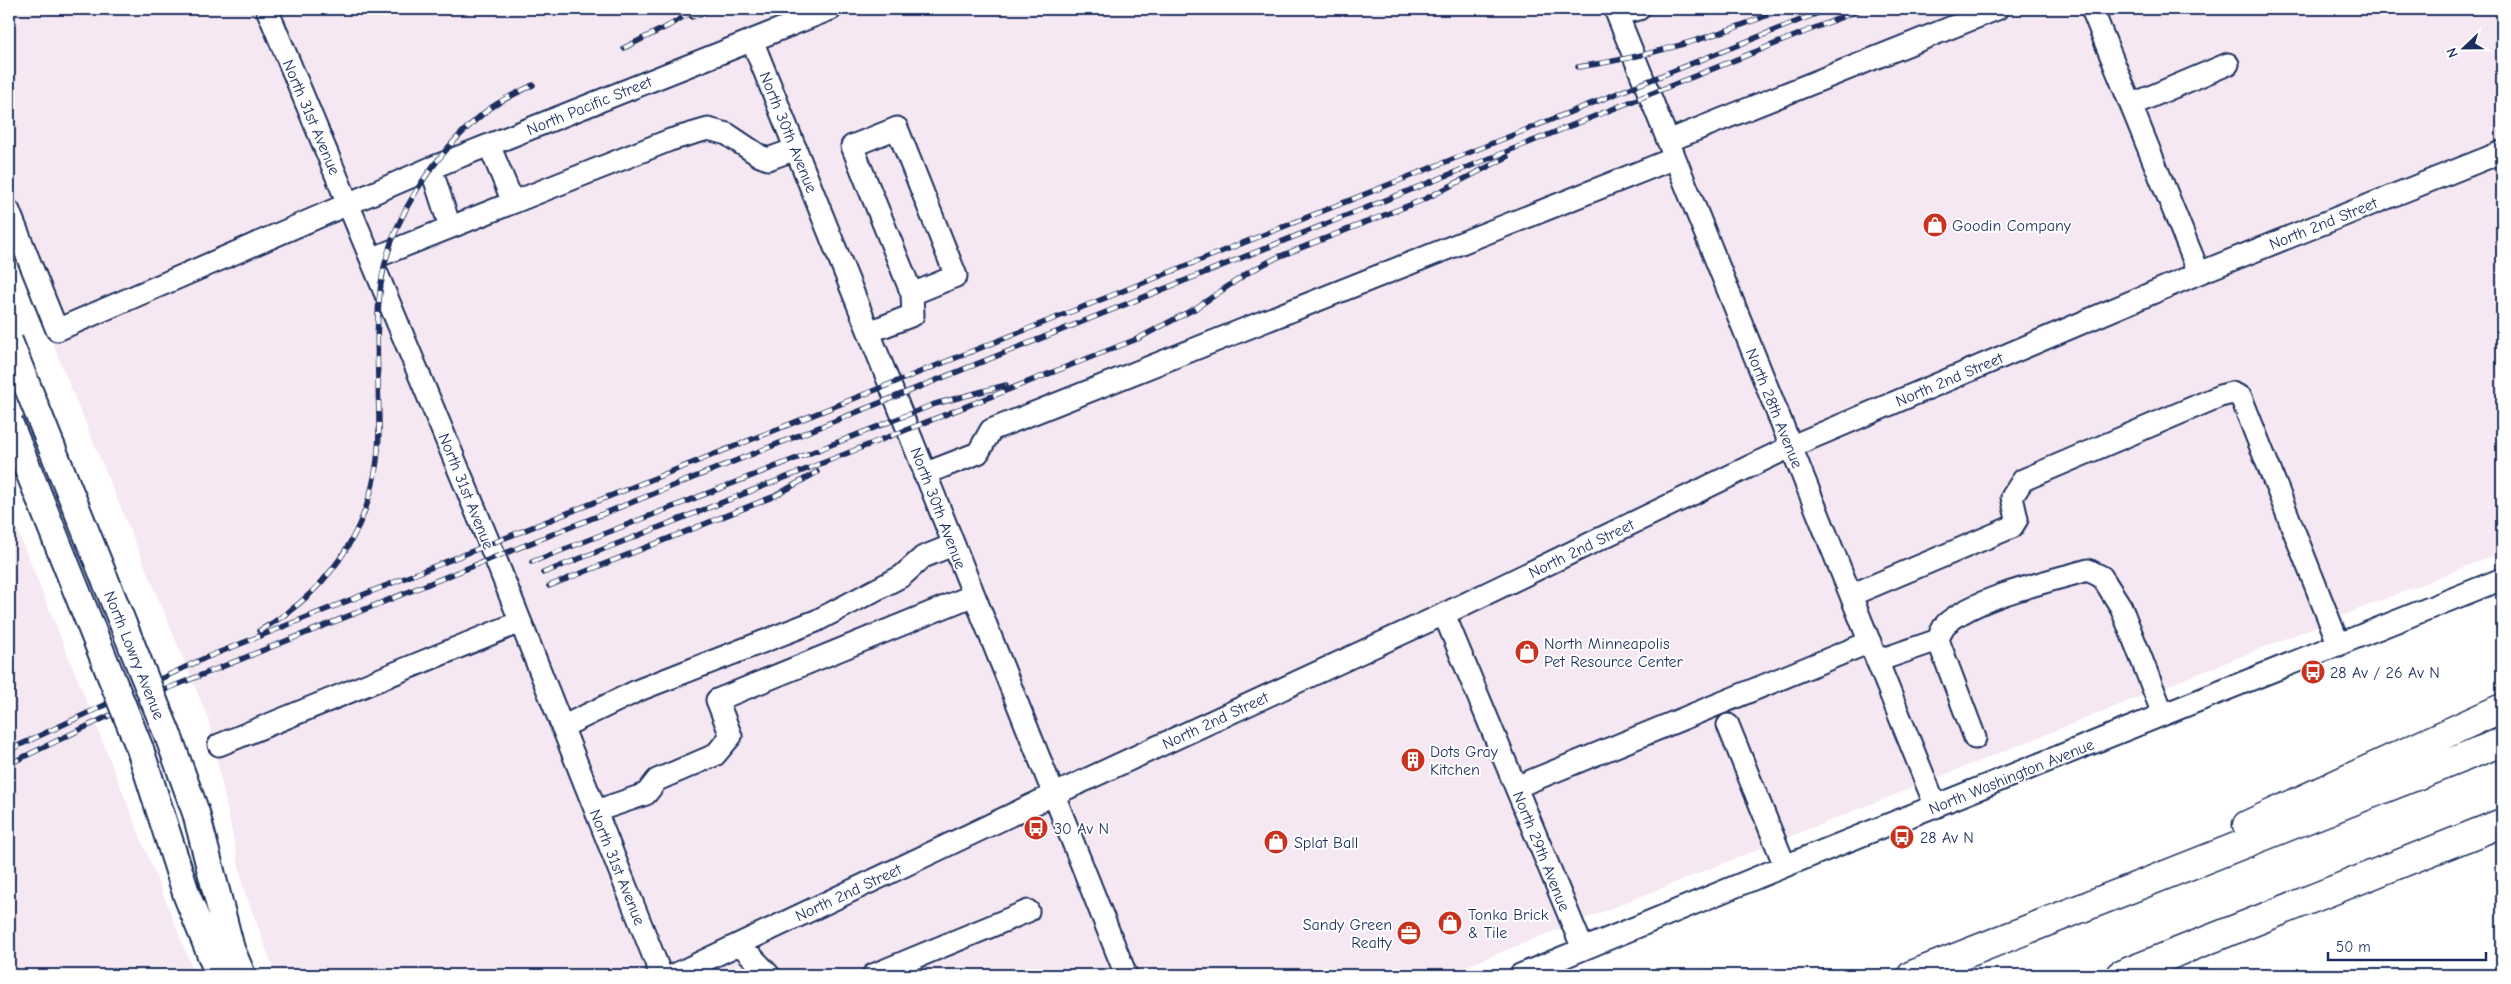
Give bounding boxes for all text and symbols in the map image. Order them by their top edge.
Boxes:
north arrow [2438,22,2488,72]
text: N [2443,45,2462,60]
street label: North 31st Avenue [279,57,344,178]
street label: North 30th Avenue [756,69,821,196]
street label: North Pacific Street [524,73,655,139]
street label: North 2nd Street [2267,194,2380,254]
shop icon: Goodin Company [1922,212,1948,238]
place label: Goodin Company [1952,217,2072,235]
street label: North 28th Avenue [1742,346,1806,471]
street label: North 2nd Street [1893,349,2006,411]
street label: North 31st Avenue [435,431,498,552]
street label: North 30th Avenue [907,445,970,572]
street label: North 2nd Street [1526,515,1637,582]
street label: North Lowry Avenue [100,588,168,722]
place label: North Minneapolis Pet Resource Center [1544,635,1684,671]
shop icon: North Minneapolis Pet Resource Center [1514,639,1540,665]
bus stop icon: 28 Av / 26 Av N [2300,659,2326,685]
place label: 28 Av / 26 Av N [2330,664,2440,682]
street label: North 2nd Street [1160,688,1272,753]
street label: North Washington Avenue [1926,736,2097,818]
place label: Dots Gray Kitchen [1430,743,1499,779]
building icon: Dots Gray Kitchen [1400,747,1426,773]
street label: North 29th Avenue [1509,789,1573,914]
street label: North 31st Avenue [586,807,649,928]
bus stop icon: 30 Av N [1023,815,1049,841]
place label: 30 Av N [1054,820,1109,838]
bus stop icon: 28 Av N [1889,824,1915,850]
shop icon: Splat Ball [1263,829,1289,855]
place label: 28 Av N [1920,829,1974,847]
place label: Splat Ball [1294,834,1358,852]
street label: North 2nd Street [793,860,905,925]
place label: Tonka Brick & Tile [1468,906,1549,942]
shop icon: Tonka Brick & Tile [1437,910,1463,936]
place label: Sandy Green Realty [1303,916,1393,952]
office icon: Sandy Green Realty [1396,920,1422,946]
scale bar [2328,929,2486,961]
text: 50 m [2336,938,2371,956]

